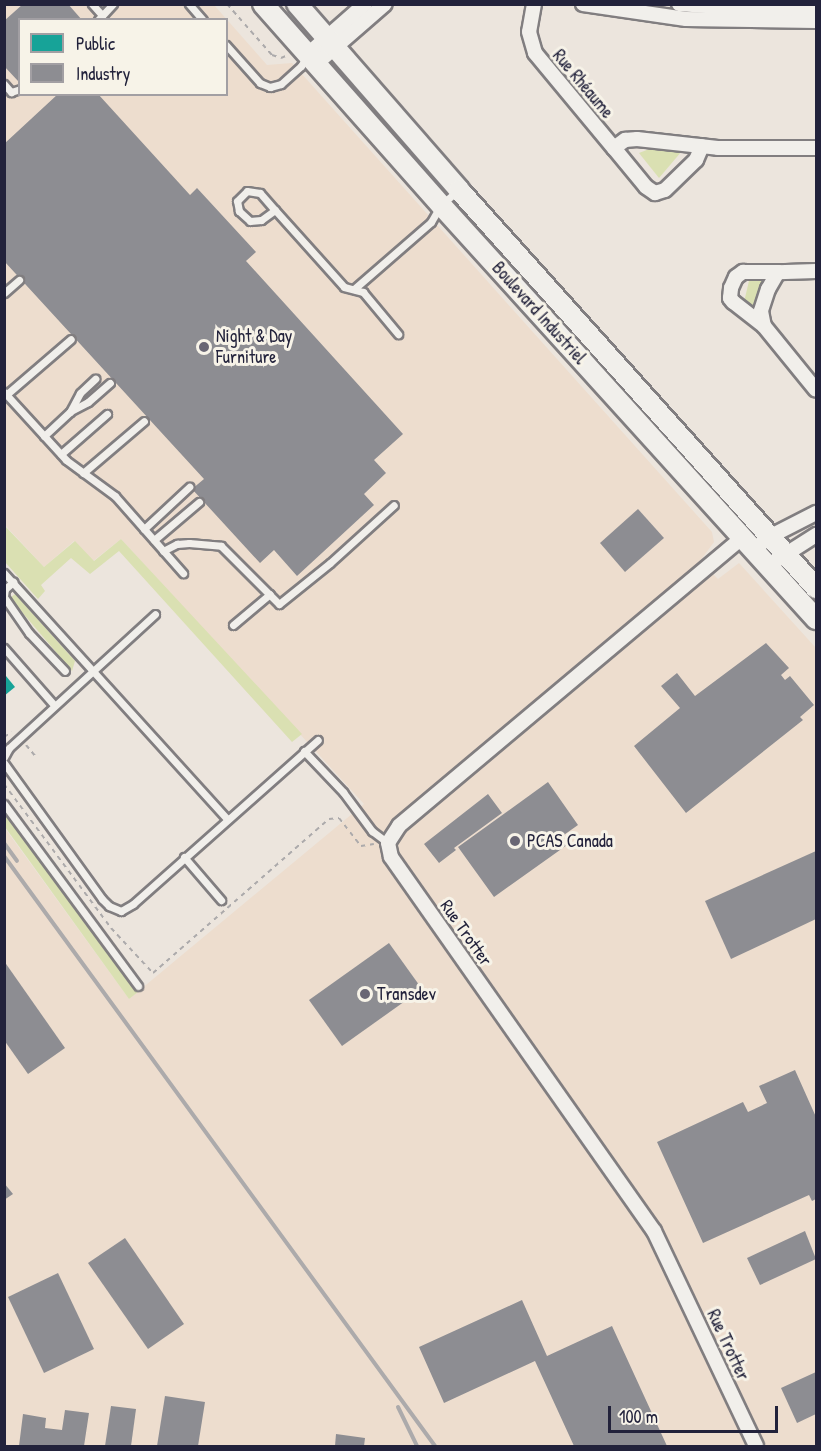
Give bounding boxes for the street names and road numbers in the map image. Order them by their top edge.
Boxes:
street label: Rue Rhéaume [548,45,618,123]
street label: Boulevard Industriel [487,257,591,369]
street label: Rue Trotter [435,896,497,970]
street label: Rue Trotter [702,1306,754,1384]

